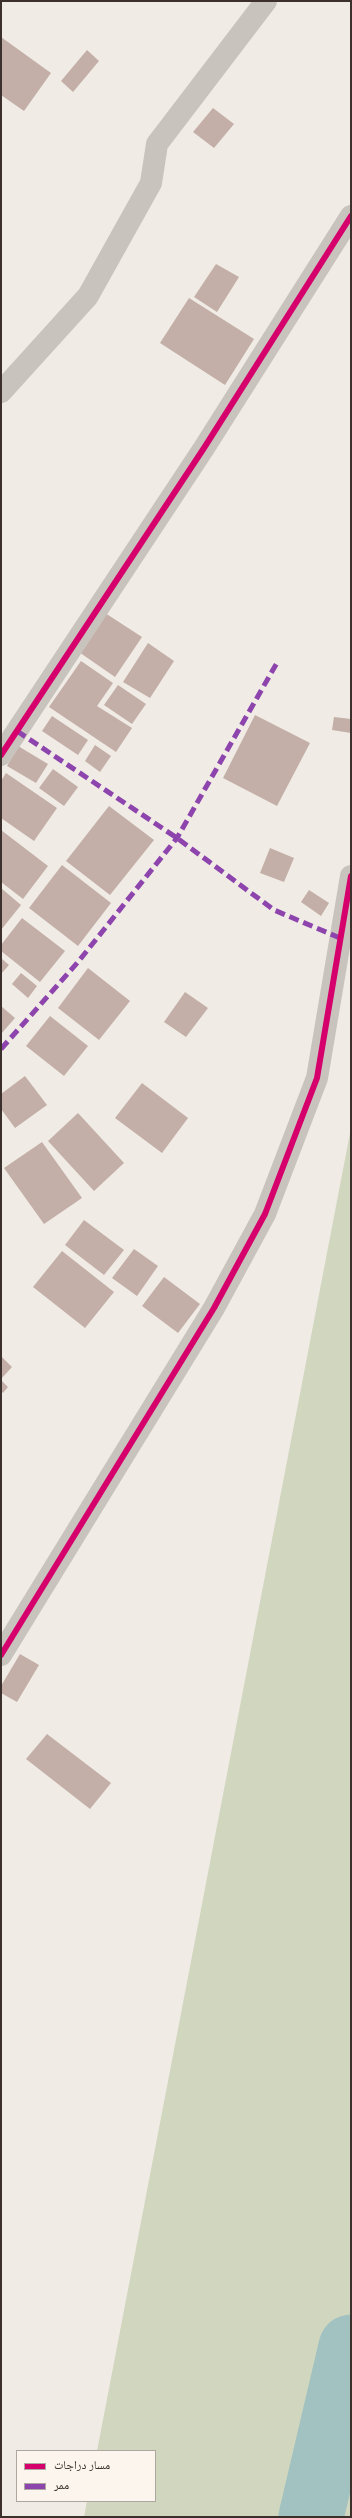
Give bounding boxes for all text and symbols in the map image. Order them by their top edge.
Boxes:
legend [16,2450,156,2502]
text: مسار دراجات [54,2458,110,2474]
text: ممر [54,2478,69,2494]

